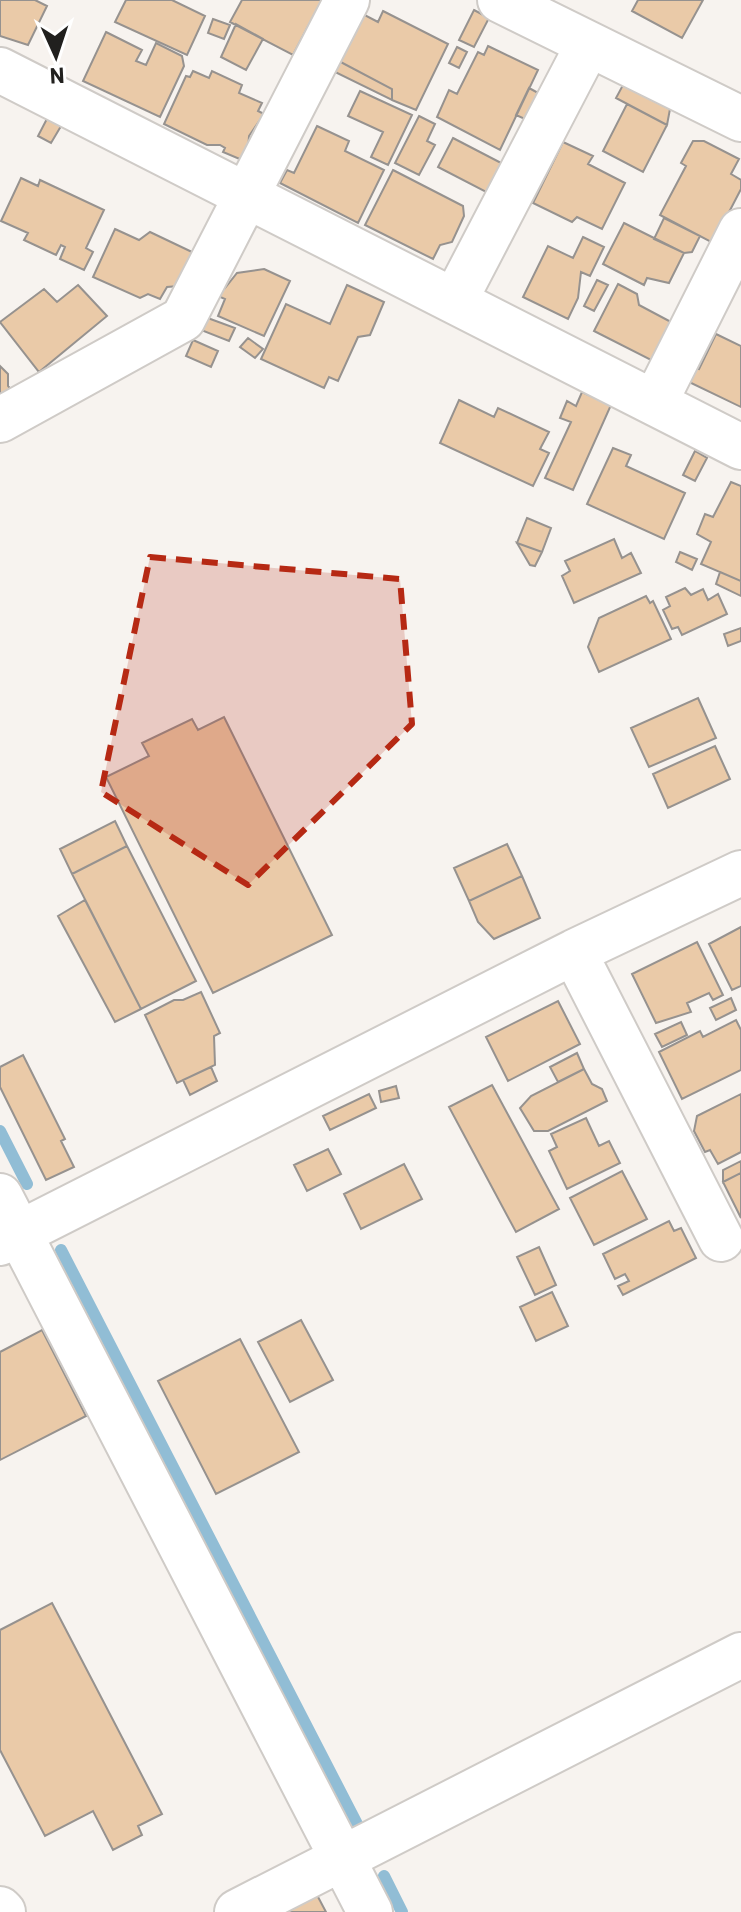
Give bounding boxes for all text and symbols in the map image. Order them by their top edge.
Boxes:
north arrow [16,16,96,96]
text: N [49,64,65,90]

